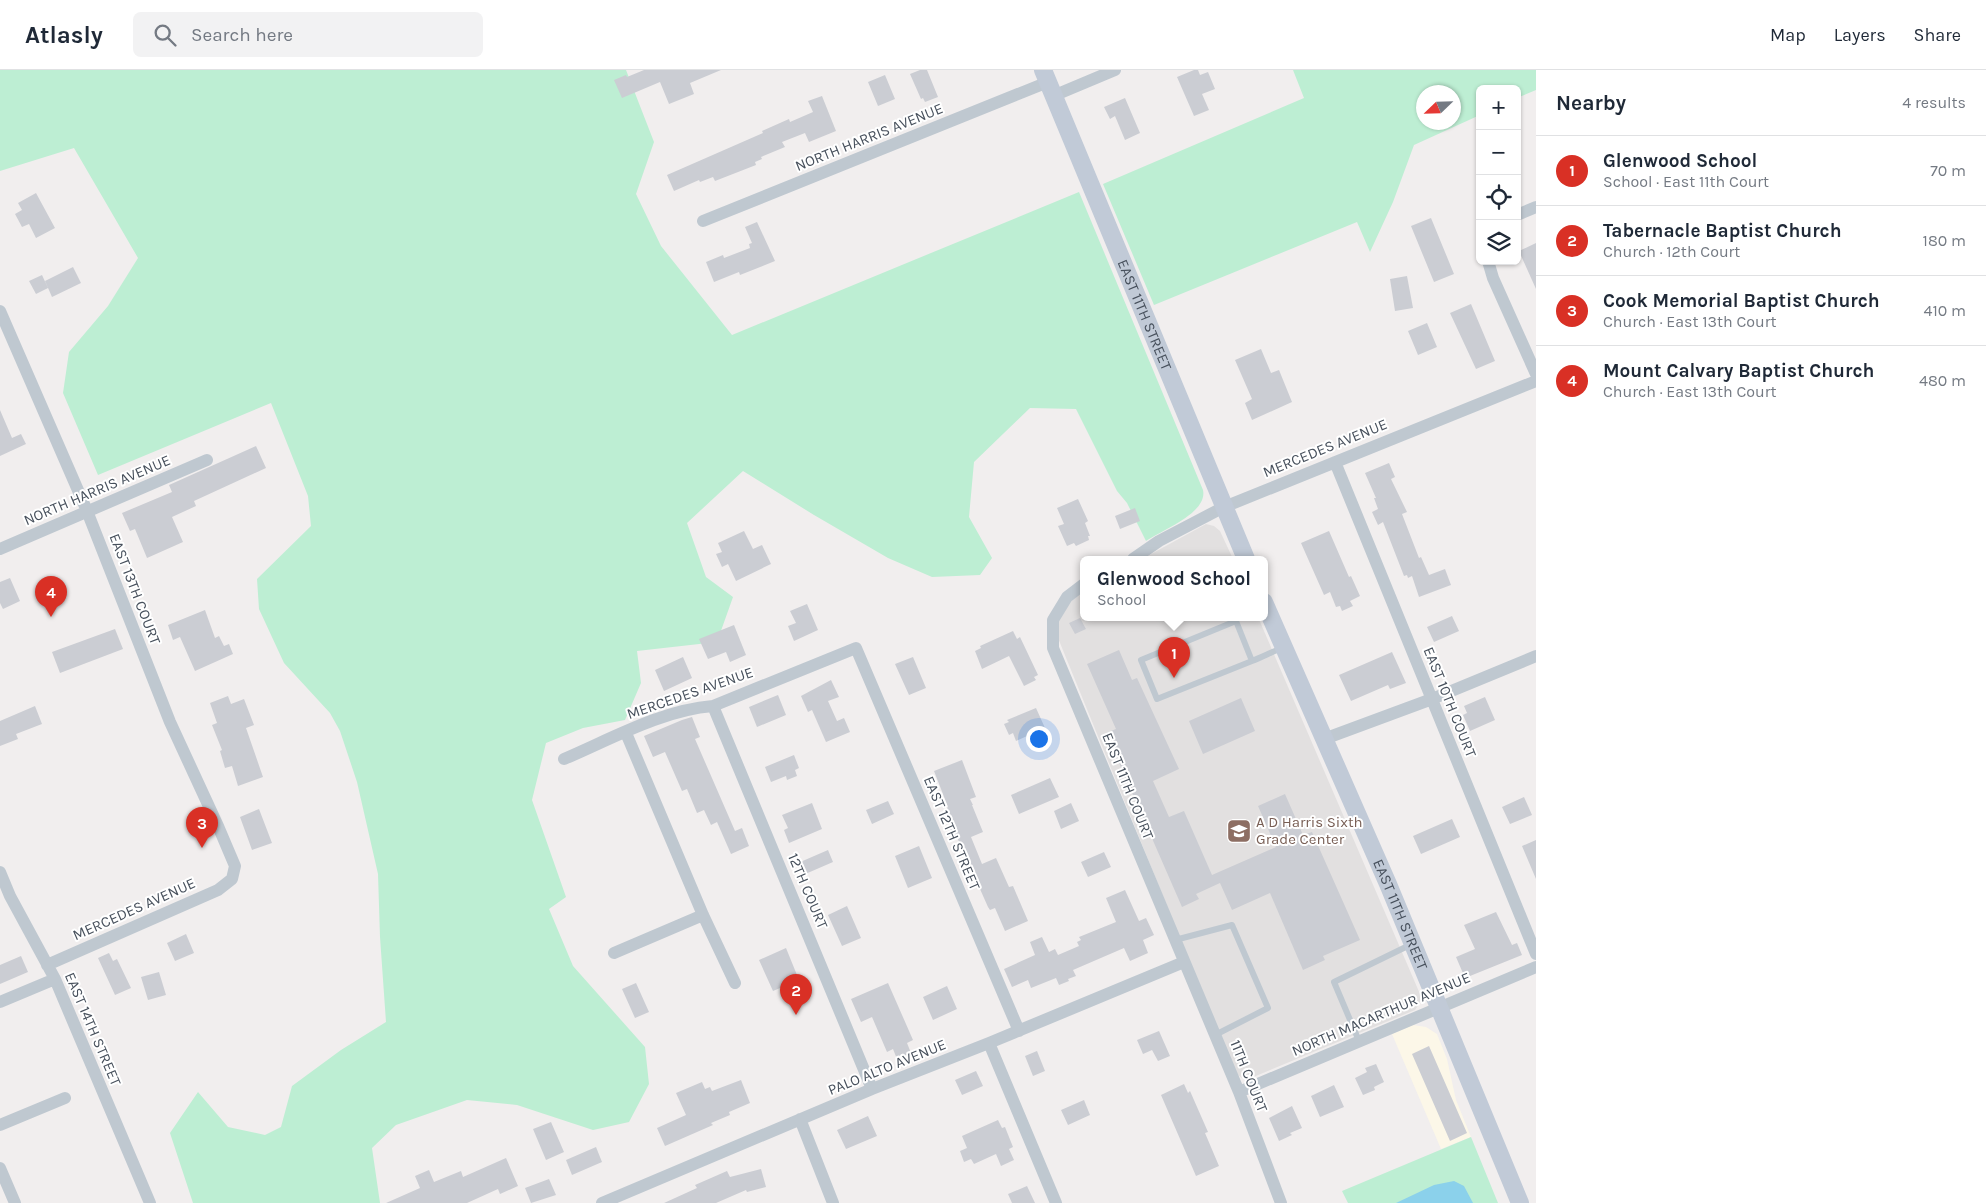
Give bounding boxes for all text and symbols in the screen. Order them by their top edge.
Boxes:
search box [133,12,483,57]
text: Atlasly [25,21,103,49]
icon: search [151,21,179,49]
text: Search here [191,24,293,46]
text: Map [1770,24,1806,46]
text: Layers [1834,24,1886,46]
text: Share [1914,24,1961,46]
north arrow [1416,85,1461,130]
map controls [1476,85,1521,265]
button: + [1476,85,1521,130]
text: Nearby [1556,91,1626,115]
text: 4 results [1902,93,1966,112]
street label: NORTH HARRIS AVENUE [793,99,945,175]
button: − [1476,130,1521,175]
text: Glenwood School [1603,150,1757,172]
text: 1 [1569,161,1575,180]
text: 70 m [1930,161,1966,180]
text: School · East 11th Court [1603,172,1769,191]
button: locate [1476,175,1521,220]
button: layers [1476,220,1521,265]
text: Tabernacle Baptist Church [1603,220,1842,242]
text: 2 [1567,231,1577,250]
text: 180 m [1923,231,1966,250]
text: Church · 12th Court [1603,242,1740,261]
street label: EAST 11TH STREET [1114,257,1176,373]
text: Cook Memorial Baptist Church [1603,290,1880,312]
text: 3 [1567,301,1577,320]
text: 410 m [1924,301,1966,320]
text: Church · East 13th Court [1603,312,1777,331]
text: Mount Calvary Baptist Church [1603,360,1874,382]
text: 4 [1567,371,1577,390]
text: 480 m [1919,371,1966,390]
text: Church · East 13th Court [1603,382,1777,401]
street label: MERCEDES AVENUE [1260,415,1390,481]
street label: NORTH HARRIS AVENUE [21,451,173,529]
street label: EAST 13TH COURT [106,531,165,648]
popup [1080,556,1268,621]
text: Glenwood School [1097,568,1251,590]
pin: 4 [35,576,67,617]
text: School [1097,590,1146,609]
pin: 1 [1158,637,1190,678]
street label: EAST 10TH COURT [1420,644,1481,760]
street label: MERCEDES AVENUE [624,663,756,723]
your location [1026,726,1052,752]
street label: EAST 11TH COURT [1098,730,1158,842]
street label: EAST 12TH STREET [920,773,984,893]
pin: 3 [186,807,218,848]
place label: A D Harris Sixth Grade Center [1256,813,1363,848]
school or university icon: A D Harris Sixth Grade Center [1226,818,1252,844]
street label: 12TH COURT [784,851,832,932]
street label: EAST 11TH STREET [1369,856,1432,973]
street label: MERCEDES AVENUE [70,874,198,944]
street label: NORTH MACARTHUR AVENUE [1289,968,1473,1060]
street label: EAST 14TH STREET [61,969,125,1089]
pin: 2 [780,974,812,1015]
street label: PALO ALTO AVENUE [825,1035,949,1099]
street label: 11TH COURT [1226,1037,1272,1115]

